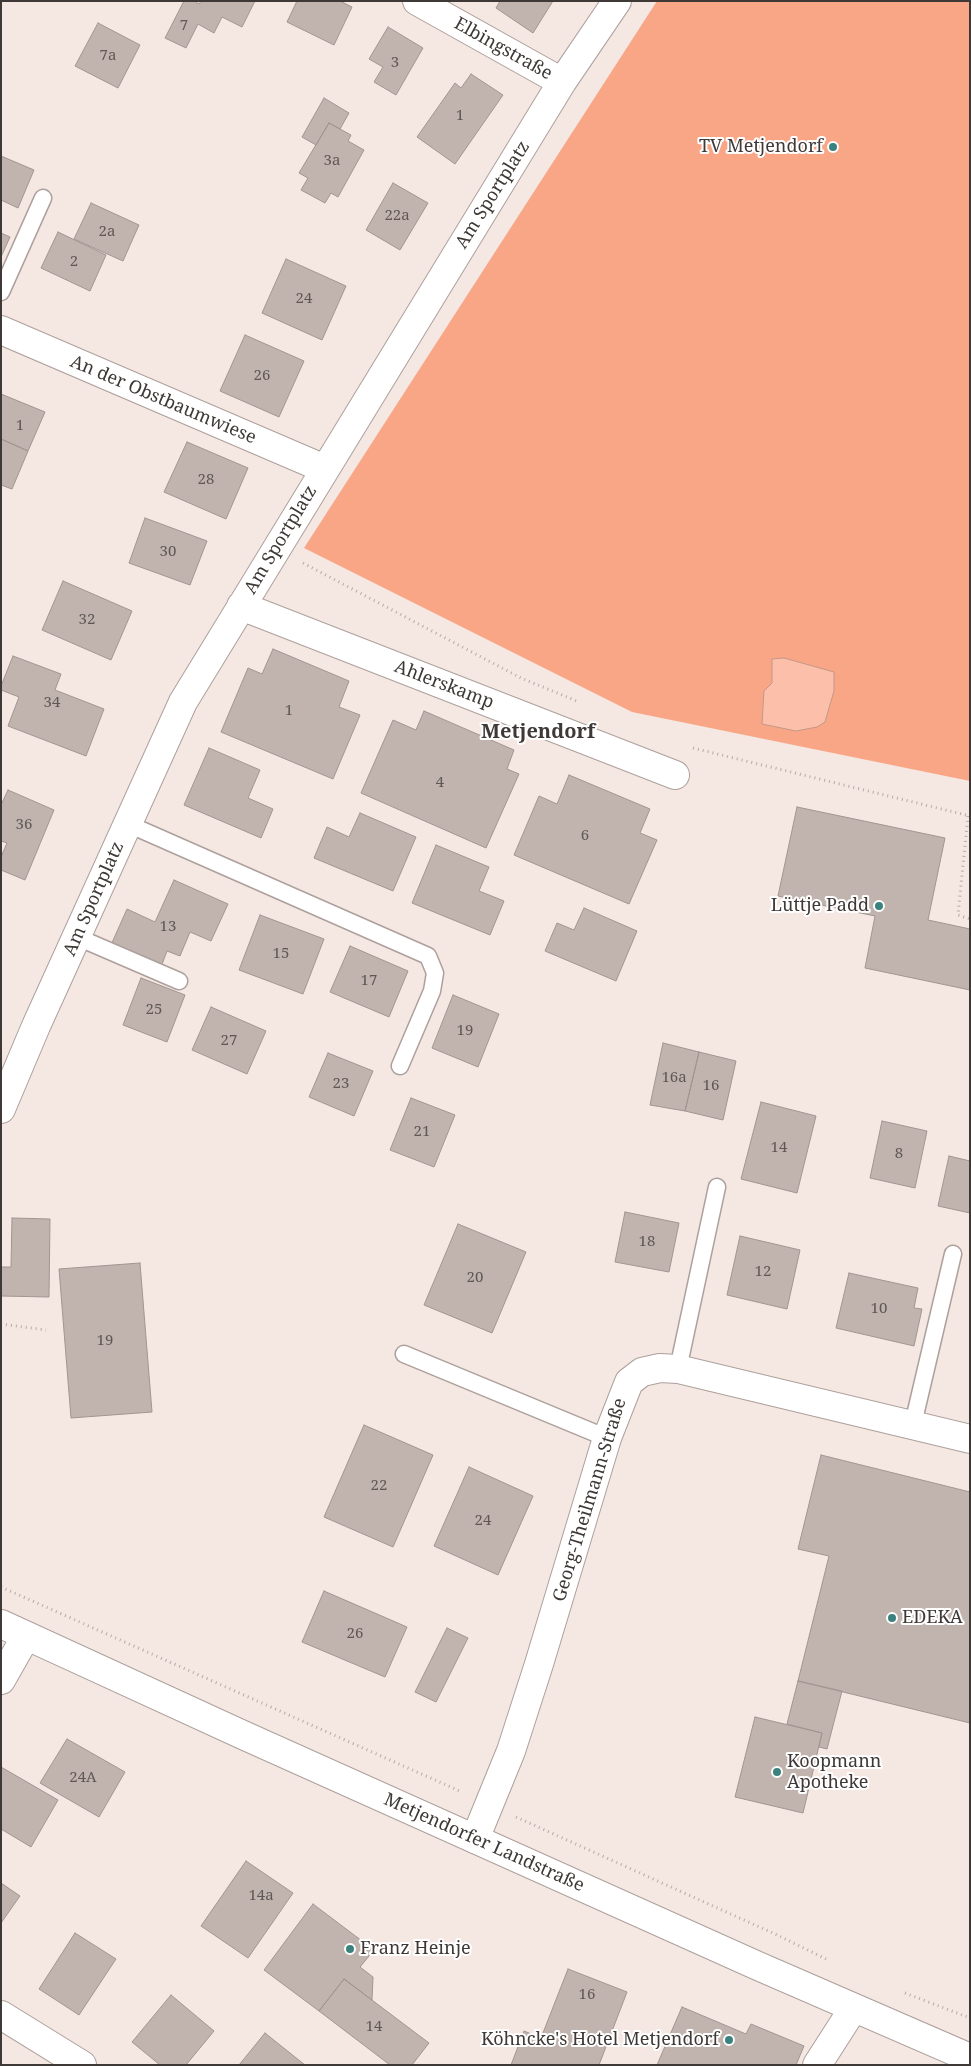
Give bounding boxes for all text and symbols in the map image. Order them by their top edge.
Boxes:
street label: Elbingstraße [450,13,556,85]
house number: 7 [180,17,188,35]
house number: 7a [100,47,116,65]
house number: 3 [391,54,399,72]
house number: 1 [456,107,464,125]
place label: TV Metjendorf [699,136,823,158]
street label: Am Sportplatz [451,137,535,253]
marker: TV Metjendorf [827,141,839,153]
house number: 3a [324,152,340,170]
house number: 22a [384,207,410,225]
house number: 2a [99,223,115,241]
house number: 2 [70,253,78,271]
house number: 24 [296,290,312,308]
street label: An der Obstbaumwiese [67,351,259,449]
house number: 26 [254,367,270,385]
house number: 1 [16,417,24,435]
house number: 28 [198,471,214,489]
street label: Am Sportplatz [240,482,322,598]
house number: 30 [160,543,176,561]
house number: 32 [79,611,95,629]
street label: Ahlerskamp [391,656,497,714]
house number: 34 [44,694,60,712]
house number: 1 [285,702,293,720]
district label: Metjendorf [481,720,595,744]
house number: 4 [436,774,444,792]
house number: 36 [16,816,32,834]
house number: 6 [581,827,589,845]
street label: Am Sportplatz [59,839,129,959]
place label: Lüttje Padd [771,895,869,917]
marker: Lüttje Padd [873,900,885,912]
house number: 13 [160,918,176,936]
house number: 15 [273,945,289,963]
house number: 17 [361,972,377,990]
house number: 25 [146,1001,162,1019]
house number: 19 [457,1022,473,1040]
house number: 27 [221,1032,237,1050]
house number: 16a [661,1069,687,1087]
house number: 23 [333,1075,349,1093]
house number: 16 [703,1077,719,1095]
house number: 21 [414,1123,430,1141]
house number: 14 [771,1139,787,1157]
house number: 8 [895,1145,903,1163]
house number: 18 [639,1233,655,1251]
house number: 12 [755,1263,771,1281]
house number: 20 [467,1269,483,1287]
house number: 10 [871,1300,887,1318]
house number: 19 [97,1332,113,1350]
street label: Georg-Theilmann-Straße [549,1396,631,1604]
house number: 22 [371,1477,387,1495]
house number: 24 [475,1512,491,1530]
place label: EDEKA [902,1607,963,1629]
marker: EDEKA [886,1612,898,1624]
house number: 26 [347,1625,363,1643]
place label: Koopmann Apotheke [787,1751,881,1794]
marker: Koopmann Apotheke [771,1766,783,1778]
house number: 24A [69,1769,97,1787]
street label: Metjendorfer Landstraße [381,1789,587,1897]
house number: 14a [248,1887,274,1905]
place label: Franz Heinje [360,1938,471,1960]
marker: Franz Heinje [344,1943,356,1955]
house number: 16 [579,1986,595,2004]
house number: 14 [366,2018,382,2036]
place label: Köhncke's Hotel Metjendorf [481,2029,719,2051]
marker: Köhncke's Hotel Metjendorf [723,2034,735,2046]

